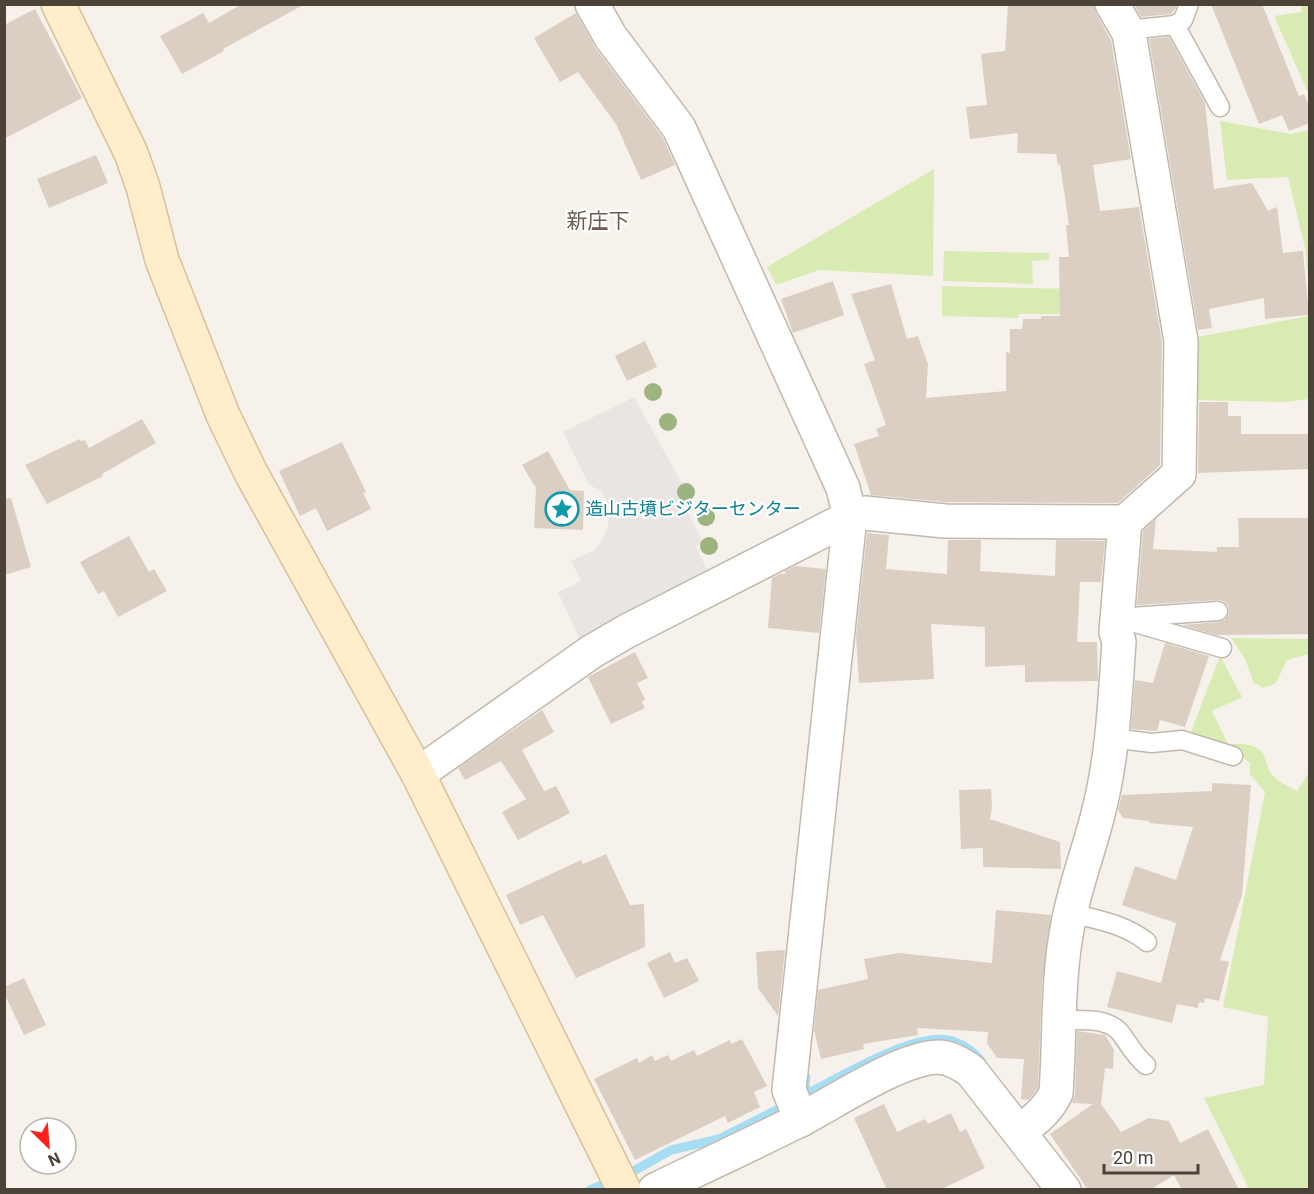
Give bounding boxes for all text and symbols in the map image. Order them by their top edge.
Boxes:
district label: 新庄下 [567,209,630,233]
place icon: 造山古墳ビジターセンター [544,491,580,527]
place label: 造山古墳ビジターセンター [585,498,801,519]
north arrow [18,1116,78,1176]
scale bar [1104,1137,1198,1175]
text: 20 m [1113,1147,1153,1168]
text: N [45,1148,63,1170]

